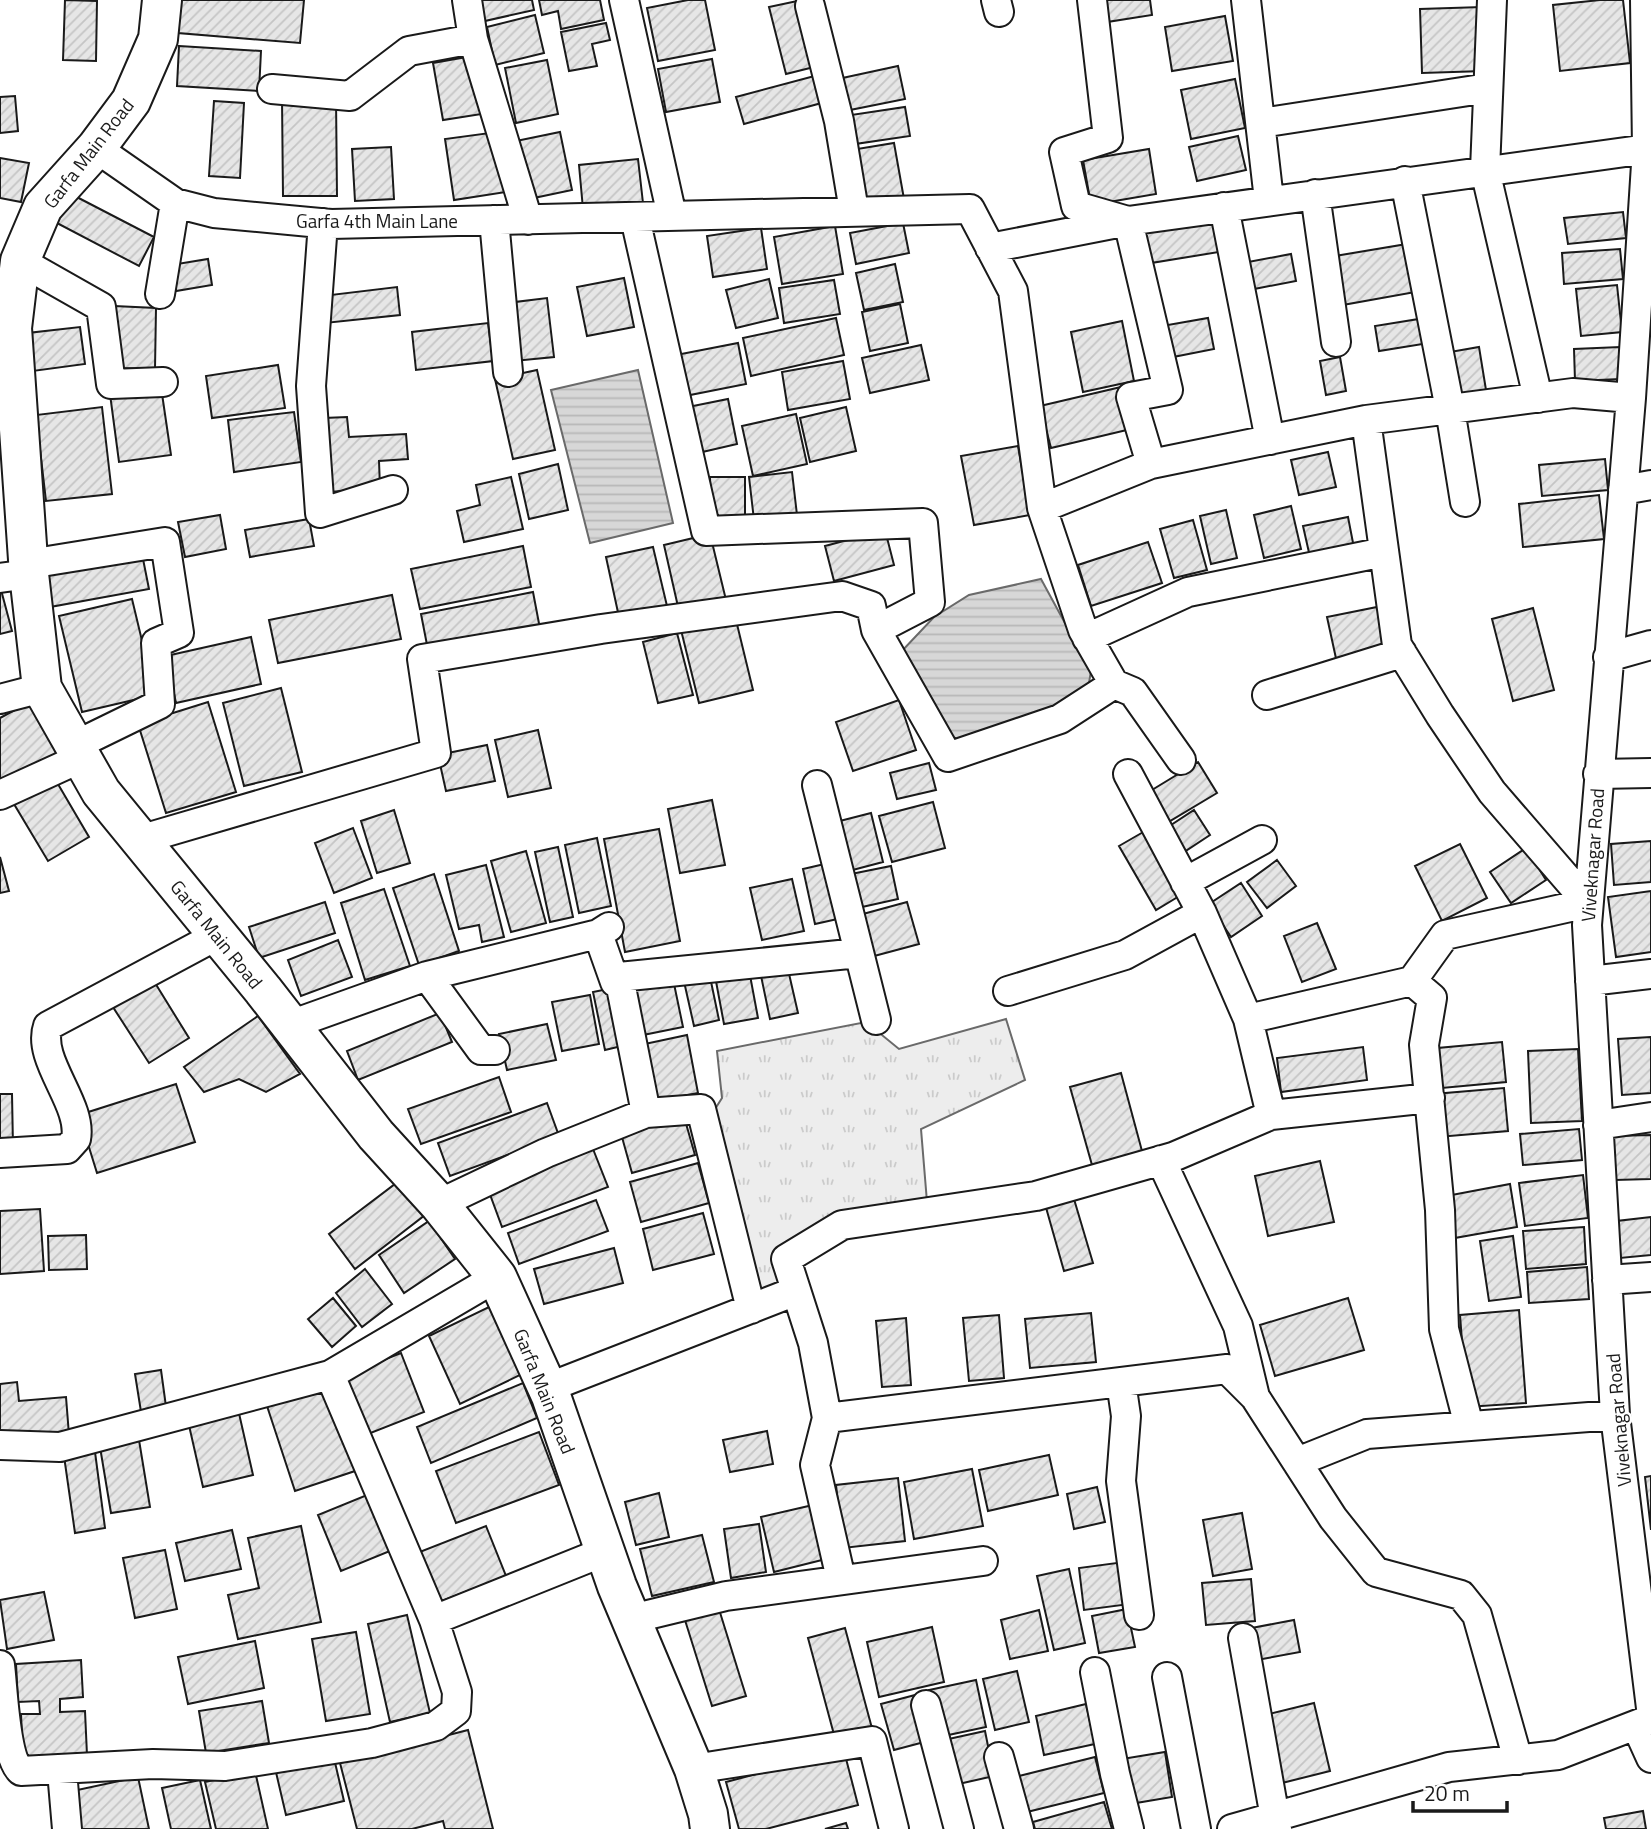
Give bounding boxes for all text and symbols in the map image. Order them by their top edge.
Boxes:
street label: Garfa Main Road [36,92,140,214]
street label: Garfa 4th Main Lane [296,206,458,235]
street label: Viveknagar Road [1573,787,1611,923]
street label: Garfa Main Road [164,873,270,995]
street label: Garfa Main Road [507,1324,583,1458]
street label: Viveknagar Road [1598,1352,1638,1488]
scale bar [1413,1770,1508,1814]
text: 20 m [1424,1777,1470,1809]

